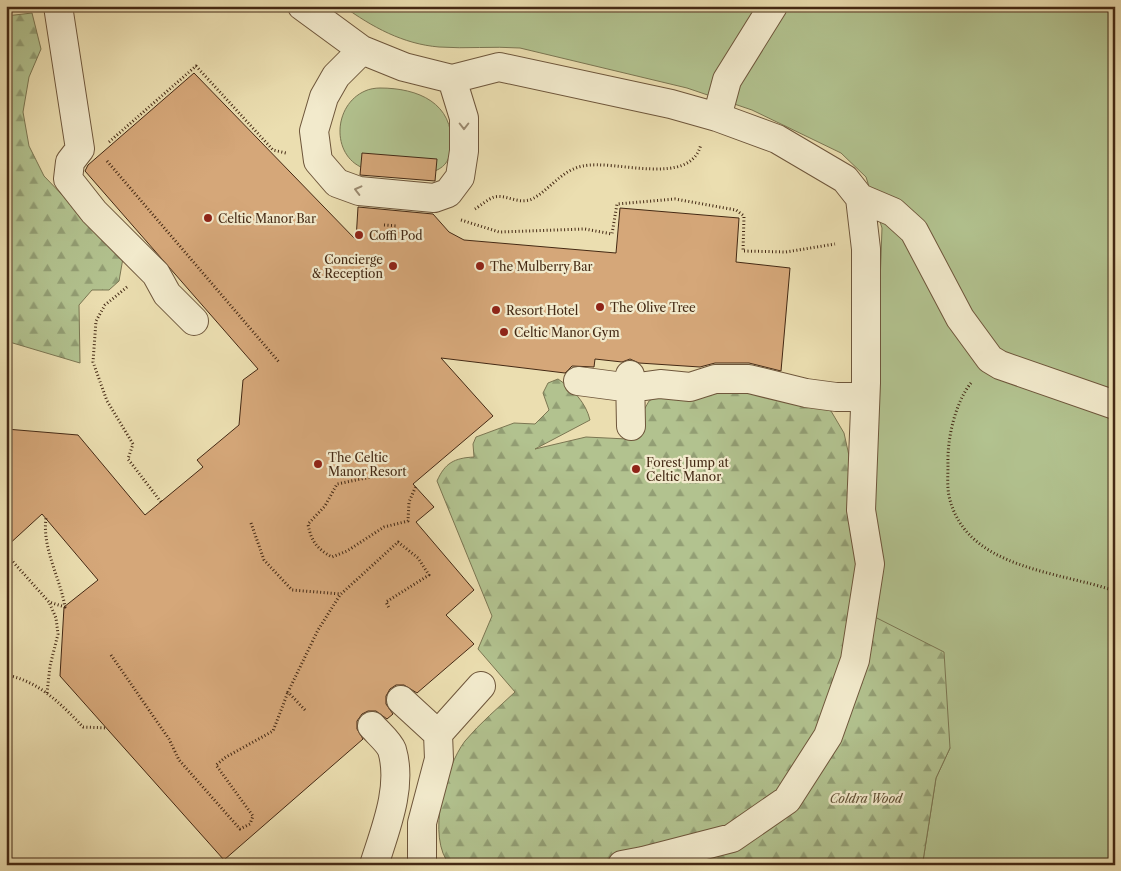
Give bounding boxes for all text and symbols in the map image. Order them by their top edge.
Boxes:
one-way arrow [459,123,469,131]
one-way arrow [353,185,362,196]
place label: Celtic Manor Bar [218,211,316,226]
marker: Celtic Manor Bar [202,212,214,224]
place label: Coffi Pod [369,228,423,243]
marker: Coffi Pod [353,229,365,241]
place label: Concierge & Reception [312,252,383,281]
place label: The Mulberry Bar [490,259,593,274]
marker: Concierge & Reception [387,260,399,272]
marker: The Mulberry Bar [474,260,486,272]
place label: The Olive Tree [610,300,696,315]
marker: The Olive Tree [594,301,606,313]
place label: Resort Hotel [506,303,579,318]
marker: Resort Hotel [490,304,502,316]
place label: Celtic Manor Gym [514,325,620,340]
marker: Celtic Manor Gym [498,326,510,338]
place label: The Celtic Manor Resort [328,450,407,479]
place label: Forest Jump at Celtic Manor [646,455,729,484]
marker: The Celtic Manor Resort [312,458,324,470]
marker: Forest Jump at Celtic Manor [630,463,642,475]
park label: Coldra Wood [830,791,904,806]

